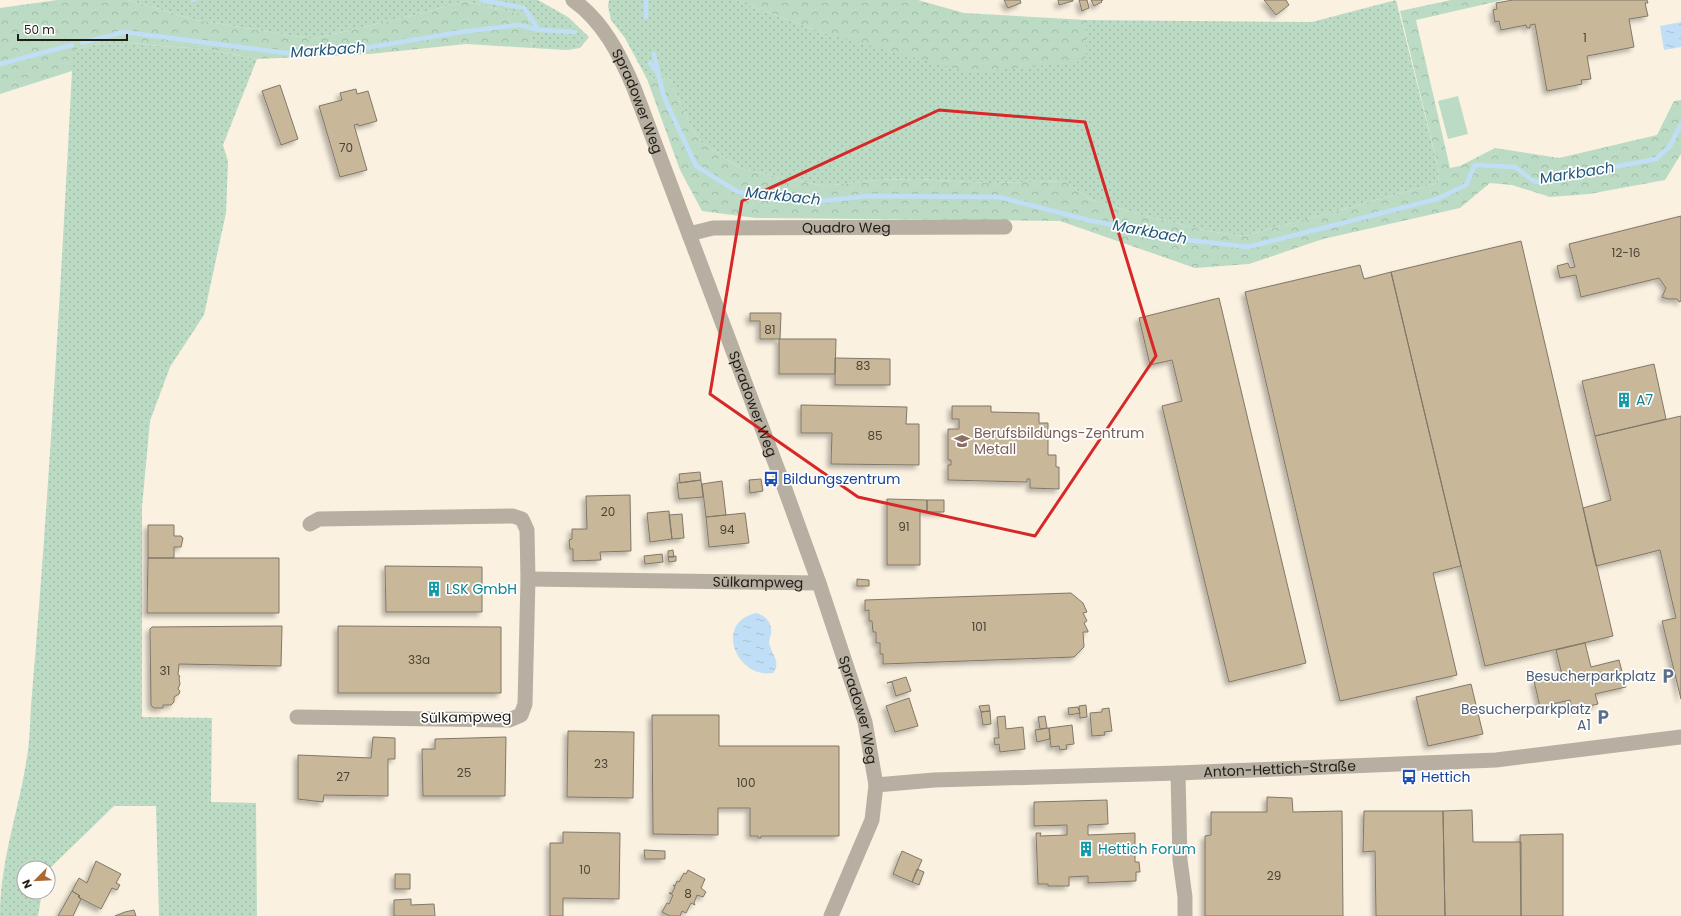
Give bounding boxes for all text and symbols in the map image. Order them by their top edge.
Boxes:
scale bar [18,16,127,42]
text: 50 m [24,21,55,38]
house number: 1 [1583,29,1587,46]
water label: Markbach [290,36,366,63]
street label: Spradower Weg [607,45,668,156]
house number: 70 [339,139,353,156]
water label: Markbach [1538,156,1616,189]
water label: Markbach [744,181,822,210]
water label: Markbach [1111,214,1189,249]
street label: Quadro Weg [802,217,891,238]
house number: 12-16 [1612,244,1640,261]
house number: 81 [764,321,776,338]
street label: Spradower Weg [724,348,782,460]
house number: 83 [856,357,870,374]
place label: A7 [1636,390,1653,410]
building icon: A7 [1615,391,1633,409]
place label: Berufsbildungs-Zentrum Metall [974,423,1145,459]
house number: 85 [867,427,883,444]
school or university icon: Berufsbildungs-Zentrum Metall [953,432,971,450]
place label: Bildungszentrum [783,469,900,489]
bus stop icon: Bildungszentrum [762,470,780,488]
house number: 20 [601,503,615,520]
house number: 91 [898,518,910,535]
house number: 94 [719,521,735,538]
street label: Sülkampweg [712,572,804,593]
place label: LSK GmbH [446,579,517,599]
building icon: LSK GmbH [425,580,443,598]
house number: 101 [971,618,987,635]
house number: 33a [408,651,430,668]
street label: Spradower Weg [834,653,882,766]
house number: 31 [160,662,170,679]
place label: Besucherparkplatz [1526,666,1656,686]
parking icon: Besucherparkplatz [1659,667,1677,685]
place label: Besucherparkplatz A1 [1461,699,1591,735]
street label: Sülkampweg [420,706,512,728]
parking icon: Besucherparkplatz A1 [1594,708,1612,726]
house number: 23 [594,755,608,772]
street label: Anton-Hettich-Straße [1203,756,1357,782]
house number: 25 [457,764,471,781]
place label: Hettich [1421,767,1470,787]
house number: 27 [336,768,350,785]
bus stop icon: Hettich [1400,768,1418,786]
house number: 100 [737,774,755,791]
place label: Hettich Forum [1098,839,1196,859]
building icon: Hettich Forum [1077,840,1095,858]
north arrow [16,860,56,900]
house number: 10 [579,861,591,878]
house number: 29 [1267,867,1281,884]
text: N [18,877,36,891]
house number: 8 [684,885,692,902]

